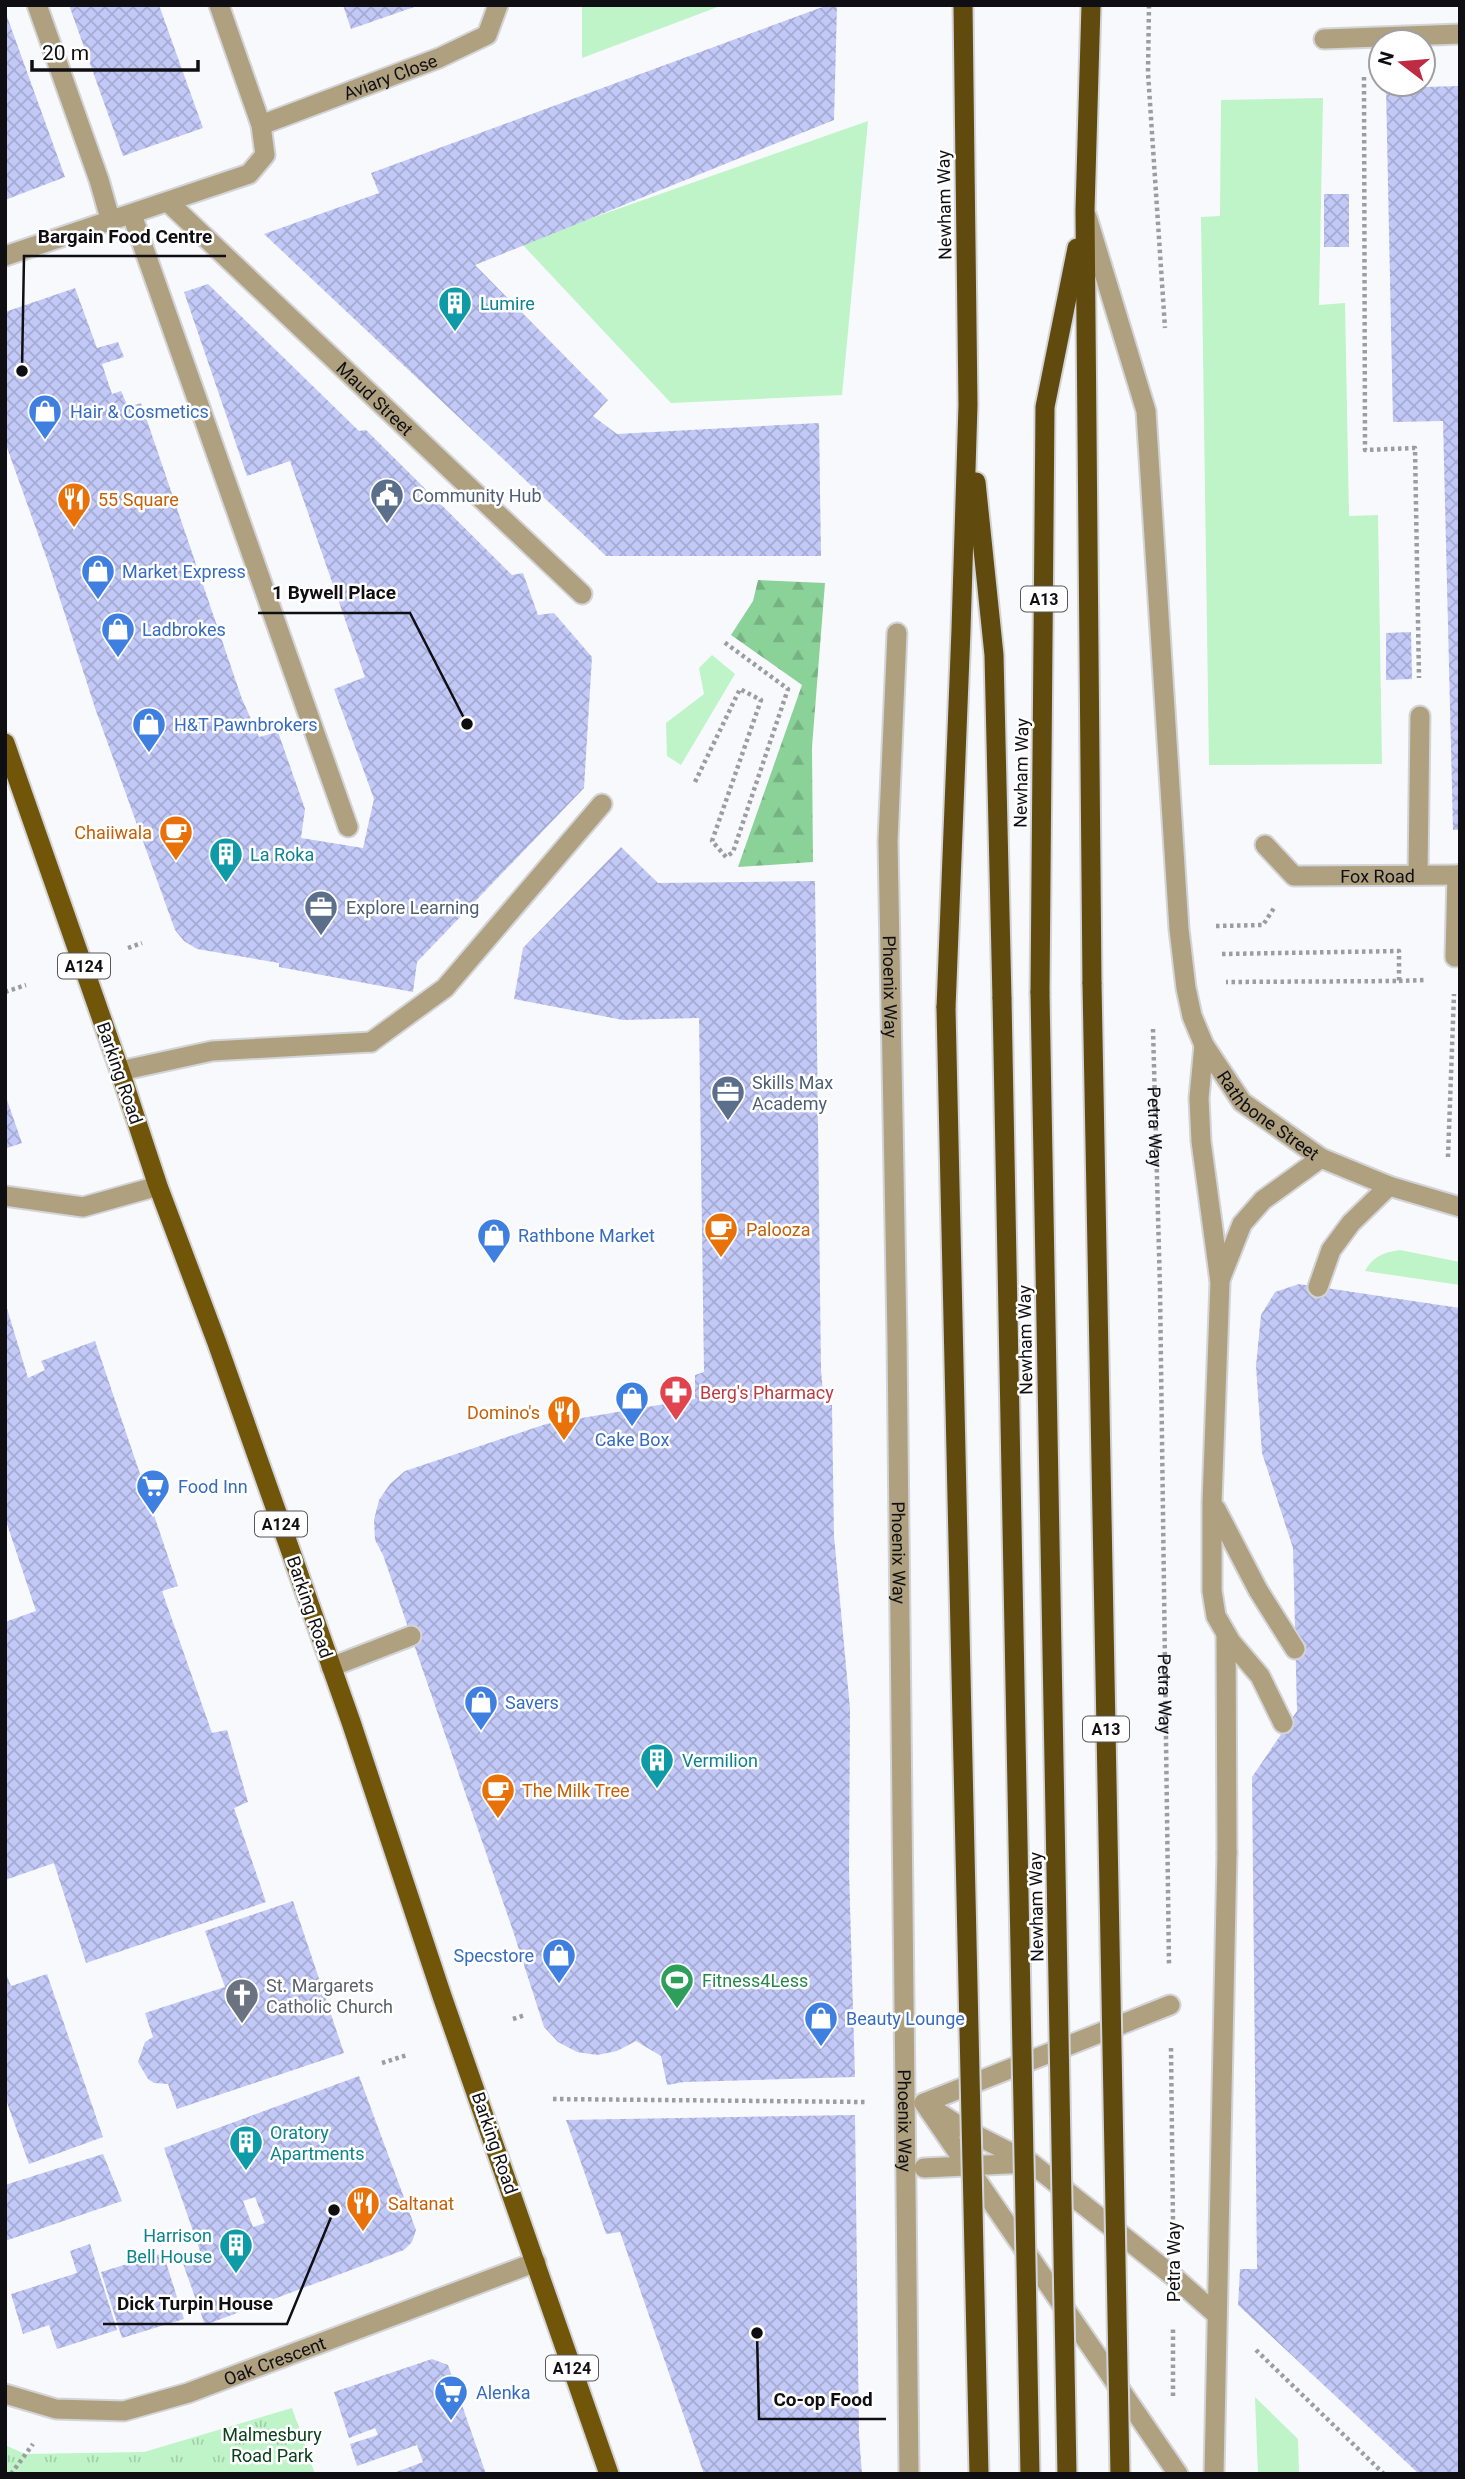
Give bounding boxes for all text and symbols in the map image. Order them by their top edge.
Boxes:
scale bar [32,28,198,72]
north arrow [1367,28,1437,98]
text: 20 m [42,41,89,65]
street label: Aviary Close [340,49,440,104]
text: N [1373,49,1399,68]
street label: Newham Way [933,149,955,260]
callout: Bargain Food Centre [24,216,226,256]
text: Bargain Food Centre [38,225,212,248]
building icon: Lumire [436,284,474,333]
place label: Lumire [480,293,535,314]
street label: Maud Street [333,357,418,439]
shop icon: Hair & Cosmetics [26,392,64,441]
place label: Hair & Cosmetics [70,401,209,422]
public building icon: Community Hub [368,476,406,525]
restaurant icon: 55 Square [55,480,93,529]
place label: Community Hub [412,485,542,506]
place label: 55 Square [98,489,179,510]
shop icon: Market Express [79,552,117,601]
place label: Market Express [122,561,246,582]
callout: 1 Bywell Place [258,573,410,613]
text: 1 Bywell Place [272,581,396,604]
road number: A13 [1021,586,1067,612]
shop icon: Ladbrokes [99,610,137,659]
place label: Ladbrokes [142,619,226,640]
shop icon: H&T Pawnbrokers [130,705,168,754]
place label: H&T Pawnbrokers [174,714,318,735]
street label: Newham Way [1010,717,1032,828]
cafe icon: Chaiiwala [157,813,195,862]
place label: Chaiiwala [74,822,152,843]
building icon: La Roka [207,835,245,884]
place label: La Roka [250,844,314,865]
street label: Fox Road [1340,865,1415,886]
office icon: Explore Learning [302,888,340,937]
place label: Explore Learning [346,897,479,918]
street label: Phoenix Way [879,935,902,1039]
road number: A124 [58,954,110,978]
street label: Barking Road [93,1019,147,1127]
street label: Rathbone Street [1213,1066,1324,1164]
place label: Skills Max Academy [752,1072,833,1114]
office icon: Skills Max Academy [709,1073,747,1122]
street label: Petra Way [1144,1086,1167,1168]
cafe icon: Palooza [702,1210,740,1259]
shop icon: Rathbone Market [475,1216,513,1265]
place label: Palooza [746,1219,811,1240]
place label: Rathbone Market [518,1225,655,1246]
street label: Newham Way [1014,1284,1036,1395]
pharmacy icon: Berg's Pharmacy [657,1373,695,1422]
shop icon: Cake Box [613,1379,651,1428]
place label: Berg's Pharmacy [700,1382,834,1403]
restaurant icon: Domino's [545,1393,583,1442]
place label: Domino's [467,1402,540,1423]
place label: Cake Box [595,1429,669,1450]
supermarket icon: Food Inn [134,1467,172,1516]
place label: Food Inn [178,1476,248,1497]
street label: Phoenix Way [888,1501,910,1605]
road number: A124 [255,1512,307,1536]
street label: Barking Road [283,1553,337,1661]
street label: Petra Way [1154,1653,1176,1735]
shop icon: Savers [462,1683,500,1732]
place label: Savers [505,1692,559,1713]
road number: A13 [1083,1716,1129,1742]
building icon: Vermilion [638,1741,676,1790]
place label: Vermilion [682,1750,758,1771]
cafe icon: The Milk Tree [479,1771,517,1820]
place label: The Milk Tree [522,1780,629,1801]
street label: Newham Way [1025,1851,1047,1962]
shop icon: Specstore [540,1936,578,1985]
place label: Specstore [453,1945,534,1966]
sports icon: Fitness4Less [658,1961,696,2010]
place label: Fitness4Less [702,1970,808,1991]
place label: St. Margarets Catholic Church [266,1975,393,2017]
church icon: St. Margarets Catholic Church [223,1976,261,2025]
shop icon: Beauty Lounge [802,1999,840,2048]
place label: Beauty Lounge [846,2008,965,2029]
street label: Phoenix Way [894,2069,916,2173]
street label: Barking Road [468,2089,522,2197]
place label: Oratory Apartments [270,2122,365,2164]
building icon: Oratory Apartments [227,2123,265,2172]
restaurant icon: Saltanat [344,2184,382,2233]
place label: Saltanat [388,2193,454,2214]
street label: Petra Way [1163,2221,1184,2302]
place label: Harrison Bell House [126,2225,212,2267]
building icon: Harrison Bell House [217,2226,255,2275]
callout: Dick Turpin House [103,2284,287,2324]
text: Dick Turpin House [117,2292,273,2315]
street label: Oak Crescent [221,2332,328,2389]
road number: A124 [546,2356,598,2380]
supermarket icon: Alenka [432,2373,470,2422]
callout: Co-op Food [759,2379,886,2419]
place label: Alenka [476,2382,531,2403]
text: Co-op Food [773,2388,873,2411]
park label: Malmesbury Road Park [222,2424,322,2466]

